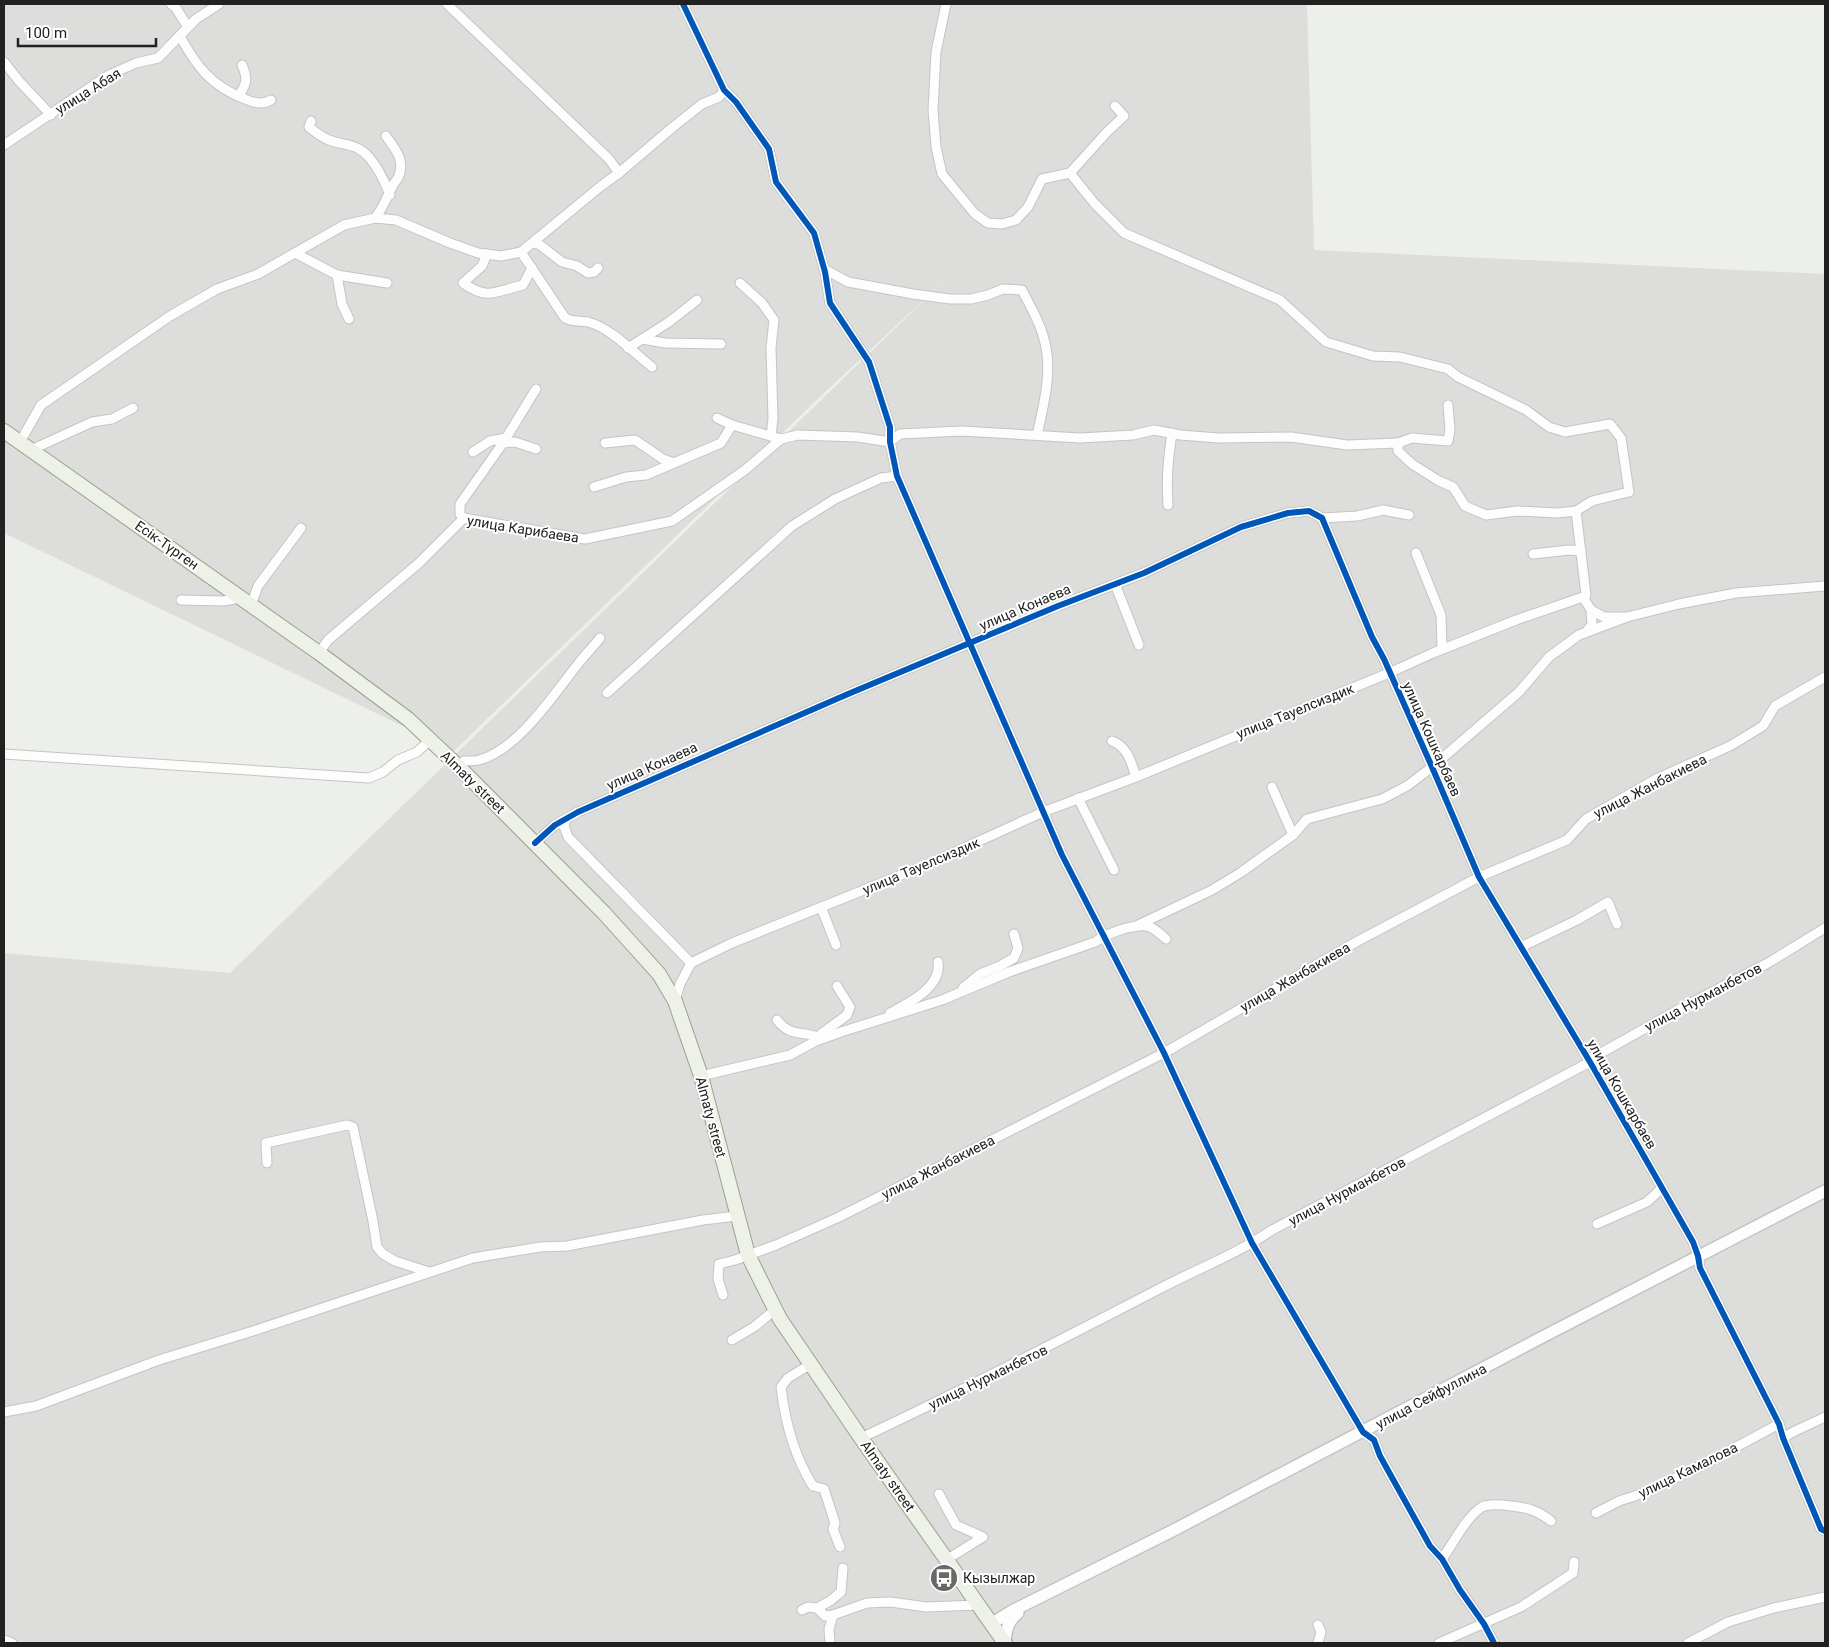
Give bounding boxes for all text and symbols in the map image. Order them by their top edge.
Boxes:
scale bar [18,15,155,47]
text: 100 m [25,24,67,42]
street label: улица Абая [52,65,124,117]
street label: улица Карибаева [466,512,580,546]
street label: Есік-Түрген [132,517,202,573]
street label: улица Конаева [977,581,1073,633]
street label: улица Кошкарбаев [1399,679,1465,799]
street label: улица Тауелсиздик [1234,680,1357,742]
street label: улица Конаева [604,739,700,793]
street label: Almaty street [438,747,509,817]
street label: улица Жанбакиева [1591,751,1709,821]
street label: улица Тауелсиздик [860,834,982,898]
street label: улица Жанбакиева [1237,939,1353,1015]
street label: улица Нурманбетов [1642,959,1764,1035]
street label: улица Кошкарбаев [1584,1036,1660,1152]
street label: Almaty street [693,1075,730,1160]
street label: улица Жанбакиева [879,1132,997,1202]
street label: улица Нурманбетов [1286,1153,1408,1229]
street label: улица Нурманбетов [926,1341,1050,1413]
street label: улица Сейфуллина [1373,1360,1489,1432]
street label: Almaty street [858,1437,919,1515]
street label: улица Камалова [1636,1439,1740,1501]
bus stop icon: Кызылжар [929,1563,959,1593]
place label: Кызылжар [963,1570,1035,1586]

